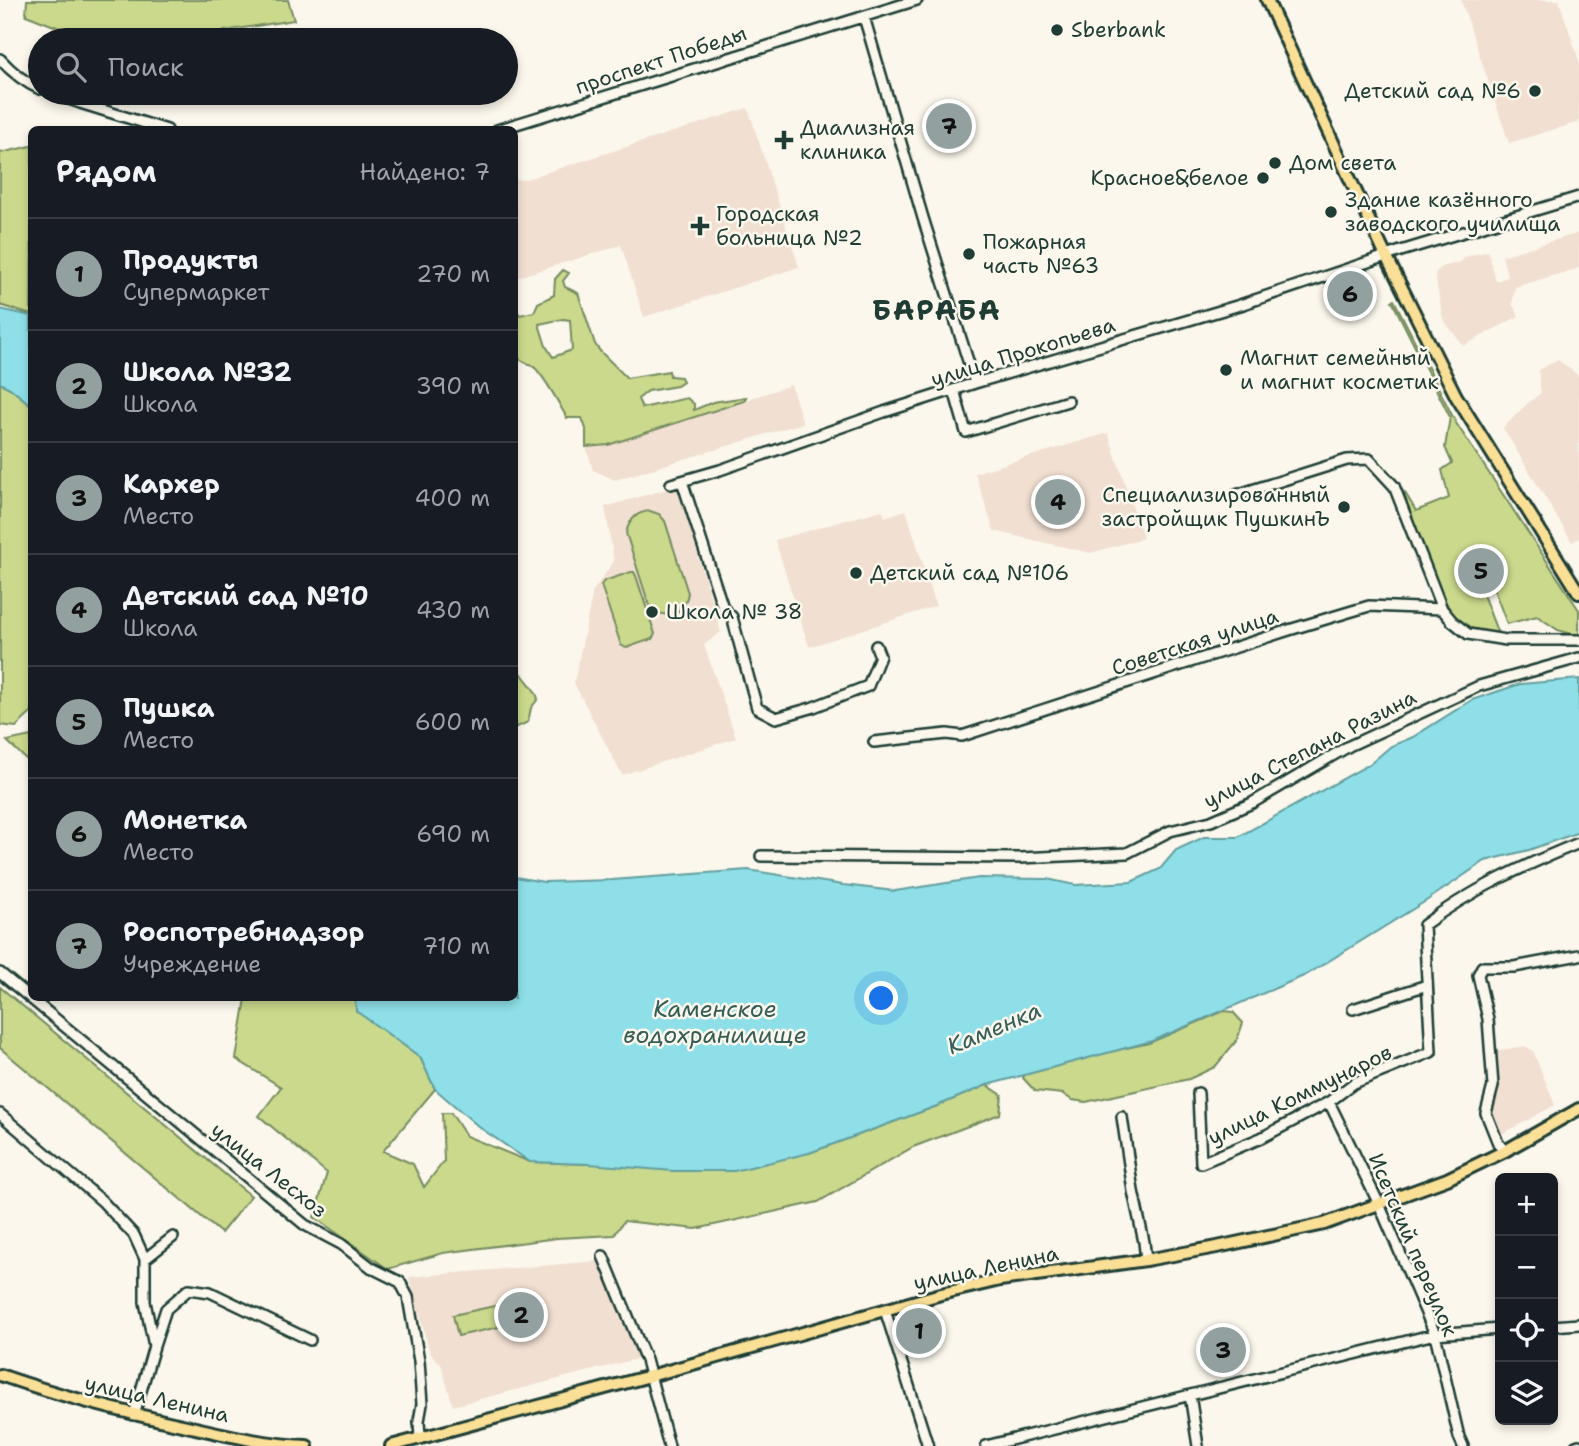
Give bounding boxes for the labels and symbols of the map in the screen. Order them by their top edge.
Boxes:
place label: Sberbank [1071,16,1166,44]
street label: проспект Победы [572,19,750,101]
marker: Sberbank [1049,22,1065,38]
place label: Детский сад №6 [1344,77,1521,105]
marker: Детский сад №6 [1527,83,1543,99]
pin: 7 [926,100,972,152]
place label: Диализная клиника [800,114,915,166]
marker: Диализная клиника [774,130,794,150]
place label: Дом света [1289,149,1396,177]
marker: Дом света [1267,155,1283,171]
place label: Красное&белое [1091,164,1249,192]
marker: Красное&белое [1255,170,1271,186]
place label: Здание казённого заводского училища [1345,186,1560,238]
place label: Городская больница №2 [716,200,863,252]
marker: Здание казённого заводского училища [1323,204,1339,220]
marker: Городская больница №2 [690,216,710,236]
place label: Пожарная часть №63 [983,228,1099,280]
marker: Пожарная часть №63 [961,246,977,262]
pin: 6 [1327,268,1373,320]
district label: БАРАБА [872,291,1002,329]
street label: улица Прокопьева [927,311,1119,393]
place label: Магнит семейный и магнит косметик [1240,344,1439,396]
marker: Магнит семейный и магнит косметик [1218,362,1234,378]
pin: 4 [1035,476,1081,528]
place label: Специализированный застройщик ПушкинЪ [1102,481,1330,533]
marker: Специализированный застройщик ПушкинЪ [1336,499,1352,515]
pin: 5 [1458,545,1504,597]
place label: Детский сад №106 [870,559,1069,587]
marker: Детский сад №106 [848,565,864,581]
place label: Школа № 38 [666,598,803,626]
street label: Советская улица [1108,602,1282,682]
marker: Школа № 38 [644,604,660,620]
street label: улица Степана Разина [1199,683,1421,815]
your location [864,981,898,1015]
water label: Каменское водохранилище [623,994,807,1050]
water label: Каменка [942,995,1046,1061]
street label: улица Коммунаров [1203,1038,1397,1152]
street label: улица Лесхоз [205,1116,333,1224]
street label: Исетский переулок [1362,1149,1464,1341]
street label: улица Ленина [911,1239,1061,1297]
pin: 2 [498,1289,544,1341]
pin: 1 [896,1305,942,1357]
pin: 3 [1200,1324,1246,1376]
street label: улица Ленина [82,1369,232,1429]

